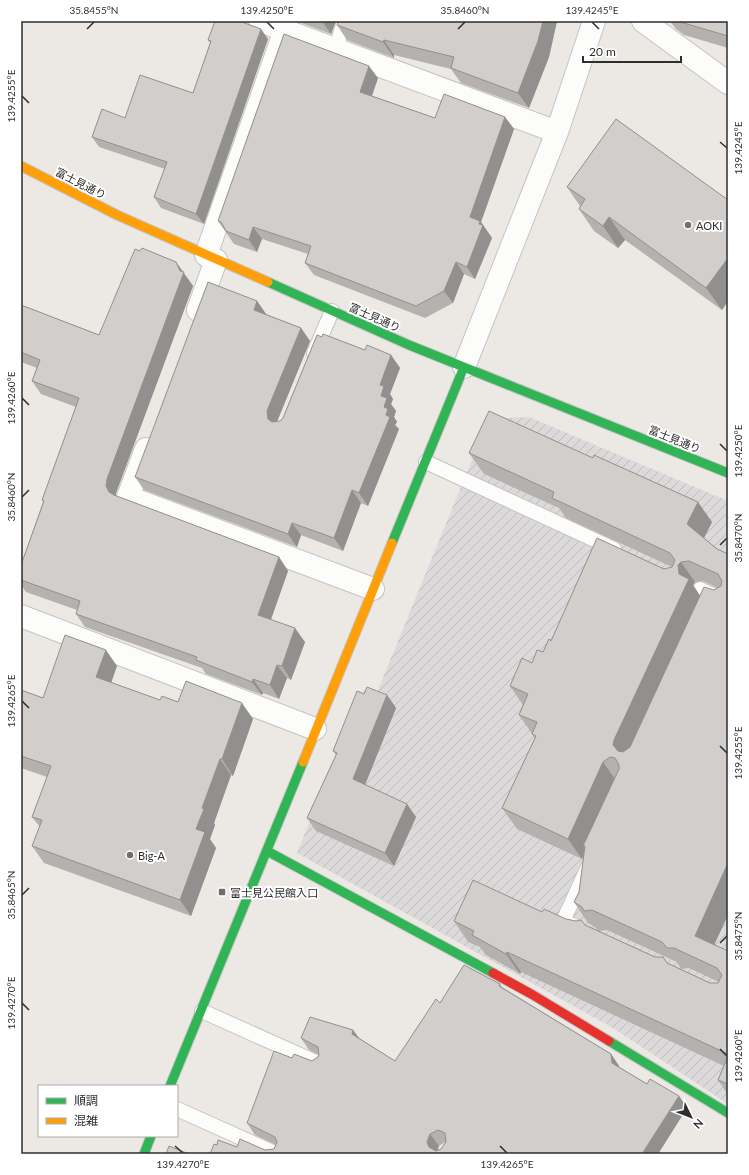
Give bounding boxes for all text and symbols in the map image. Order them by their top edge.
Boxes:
text: 35.8455°N [70,4,118,16]
text: 139.4250°E [241,4,294,16]
text: 35.8460°N [441,4,489,16]
text: 139.4245°E [566,4,619,16]
scale bar [583,38,681,64]
text: 20 m [589,44,616,59]
text: 139.4255°E [5,69,17,122]
text: 139.4245°E [732,121,744,174]
street label: 富士見通り [54,165,108,201]
place label: AOKI [696,219,722,232]
marker: AOKI [683,220,693,230]
street label: 富士見通り [347,300,403,334]
text: 139.4260°E [5,371,17,424]
street label: 富士見通り [647,423,703,455]
text: 139.4250°E [732,424,744,477]
text: 35.8460°N [5,473,17,521]
text: 35.8470°N [732,514,744,562]
text: 139.4265°E [5,674,17,727]
text: 139.4255°E [732,726,744,779]
place label: Big-A [138,849,165,862]
marker: Big-A [125,850,135,860]
text: 35.8465°N [5,871,17,919]
place label: 富士見公民館入口 [230,886,318,899]
marker: 富士見公民館入口 [217,887,227,897]
text: 35.8475°N [732,912,744,960]
text: 139.4270°E [5,976,17,1029]
text: 139.4260°E [732,1029,744,1082]
legend [38,1085,178,1137]
text: 順調 [74,1093,98,1108]
north arrow [671,1097,711,1137]
text: 混雑 [74,1113,98,1128]
text: N [691,1117,706,1132]
text: 139.4270°E [157,1158,210,1170]
text: 139.4265°E [481,1158,534,1170]

